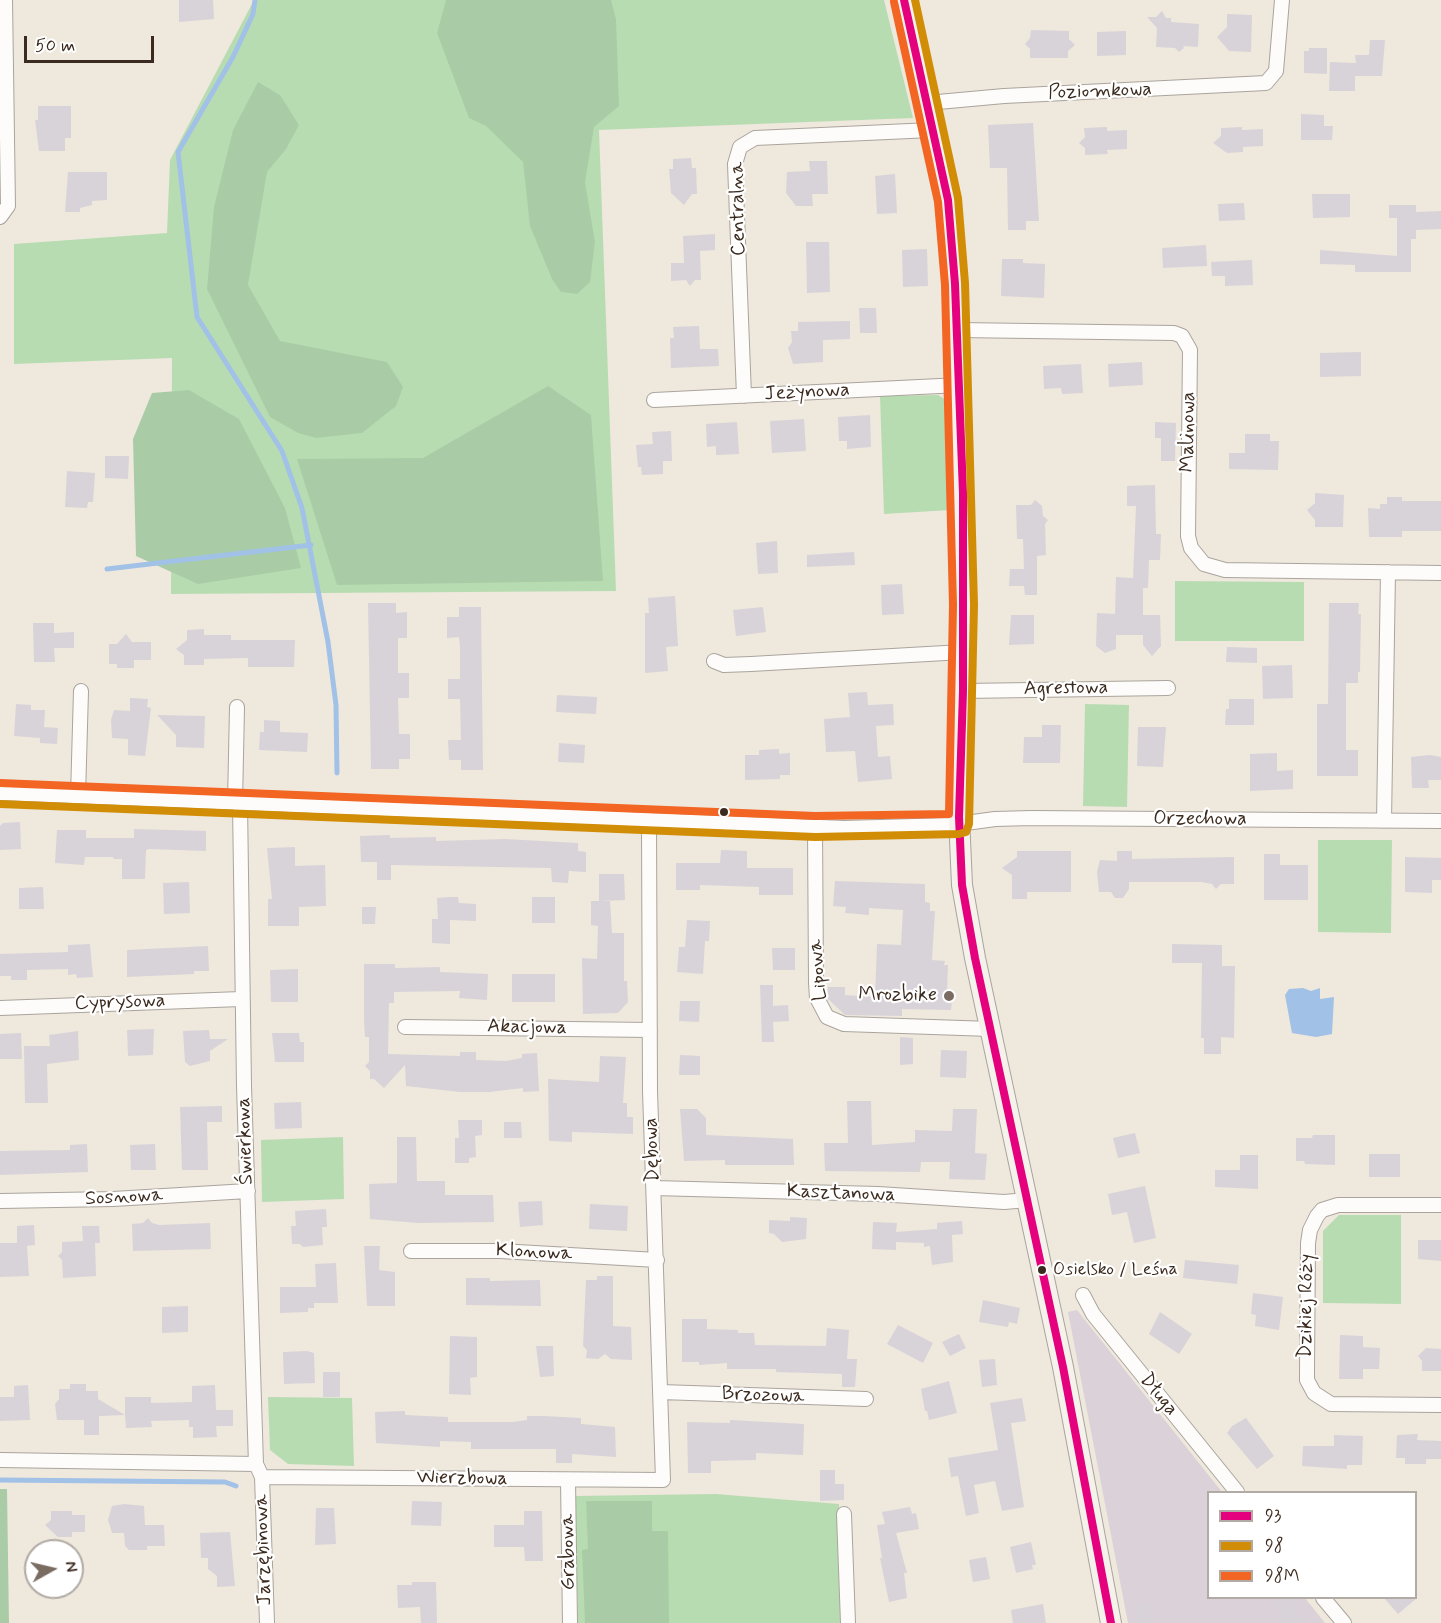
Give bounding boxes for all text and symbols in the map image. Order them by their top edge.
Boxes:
scale bar [27,24,158,62]
text: 50 m [35,34,75,58]
street label: Poziomkowa [1048,78,1152,106]
street label: Centralna [726,162,752,256]
street label: Jeżynowa [764,379,850,407]
street label: Malinowa [1176,391,1202,473]
street label: Agrestowa [1024,676,1108,702]
unlabelled marker [718,806,730,818]
street label: Orzechowa [1153,808,1247,832]
street label: Lipowa [804,938,834,1002]
place label: Mrozbike [858,984,937,1008]
street label: Cyprysowa [74,989,166,1017]
marker: Mrozbike [942,989,956,1003]
street label: Akacjowa [487,1015,567,1041]
street label: Świerkowa [232,1097,260,1185]
street label: Dębowa [640,1117,666,1183]
street label: Kasztanowa [786,1180,896,1208]
street label: Sosnowa [84,1184,164,1212]
street label: Klonowa [495,1239,573,1267]
street label: Dzikiej Róży [1294,1253,1320,1359]
place label: Osielsko / Leśna [1053,1259,1178,1281]
marker: Osielsko / Leśna [1036,1264,1048,1276]
street label: Długa [1134,1369,1182,1421]
street label: Brzozowa [721,1383,805,1409]
street label: Wierzbowa [416,1466,508,1492]
legend [1207,1491,1417,1599]
street label: Jarzębinowa [250,1494,278,1606]
text: 93 [1265,1504,1281,1528]
street label: Grabowa [556,1514,582,1590]
text: 98 [1265,1534,1284,1558]
north arrow [24,1539,84,1599]
text: N [59,1560,81,1573]
text: 98M [1265,1564,1300,1588]

